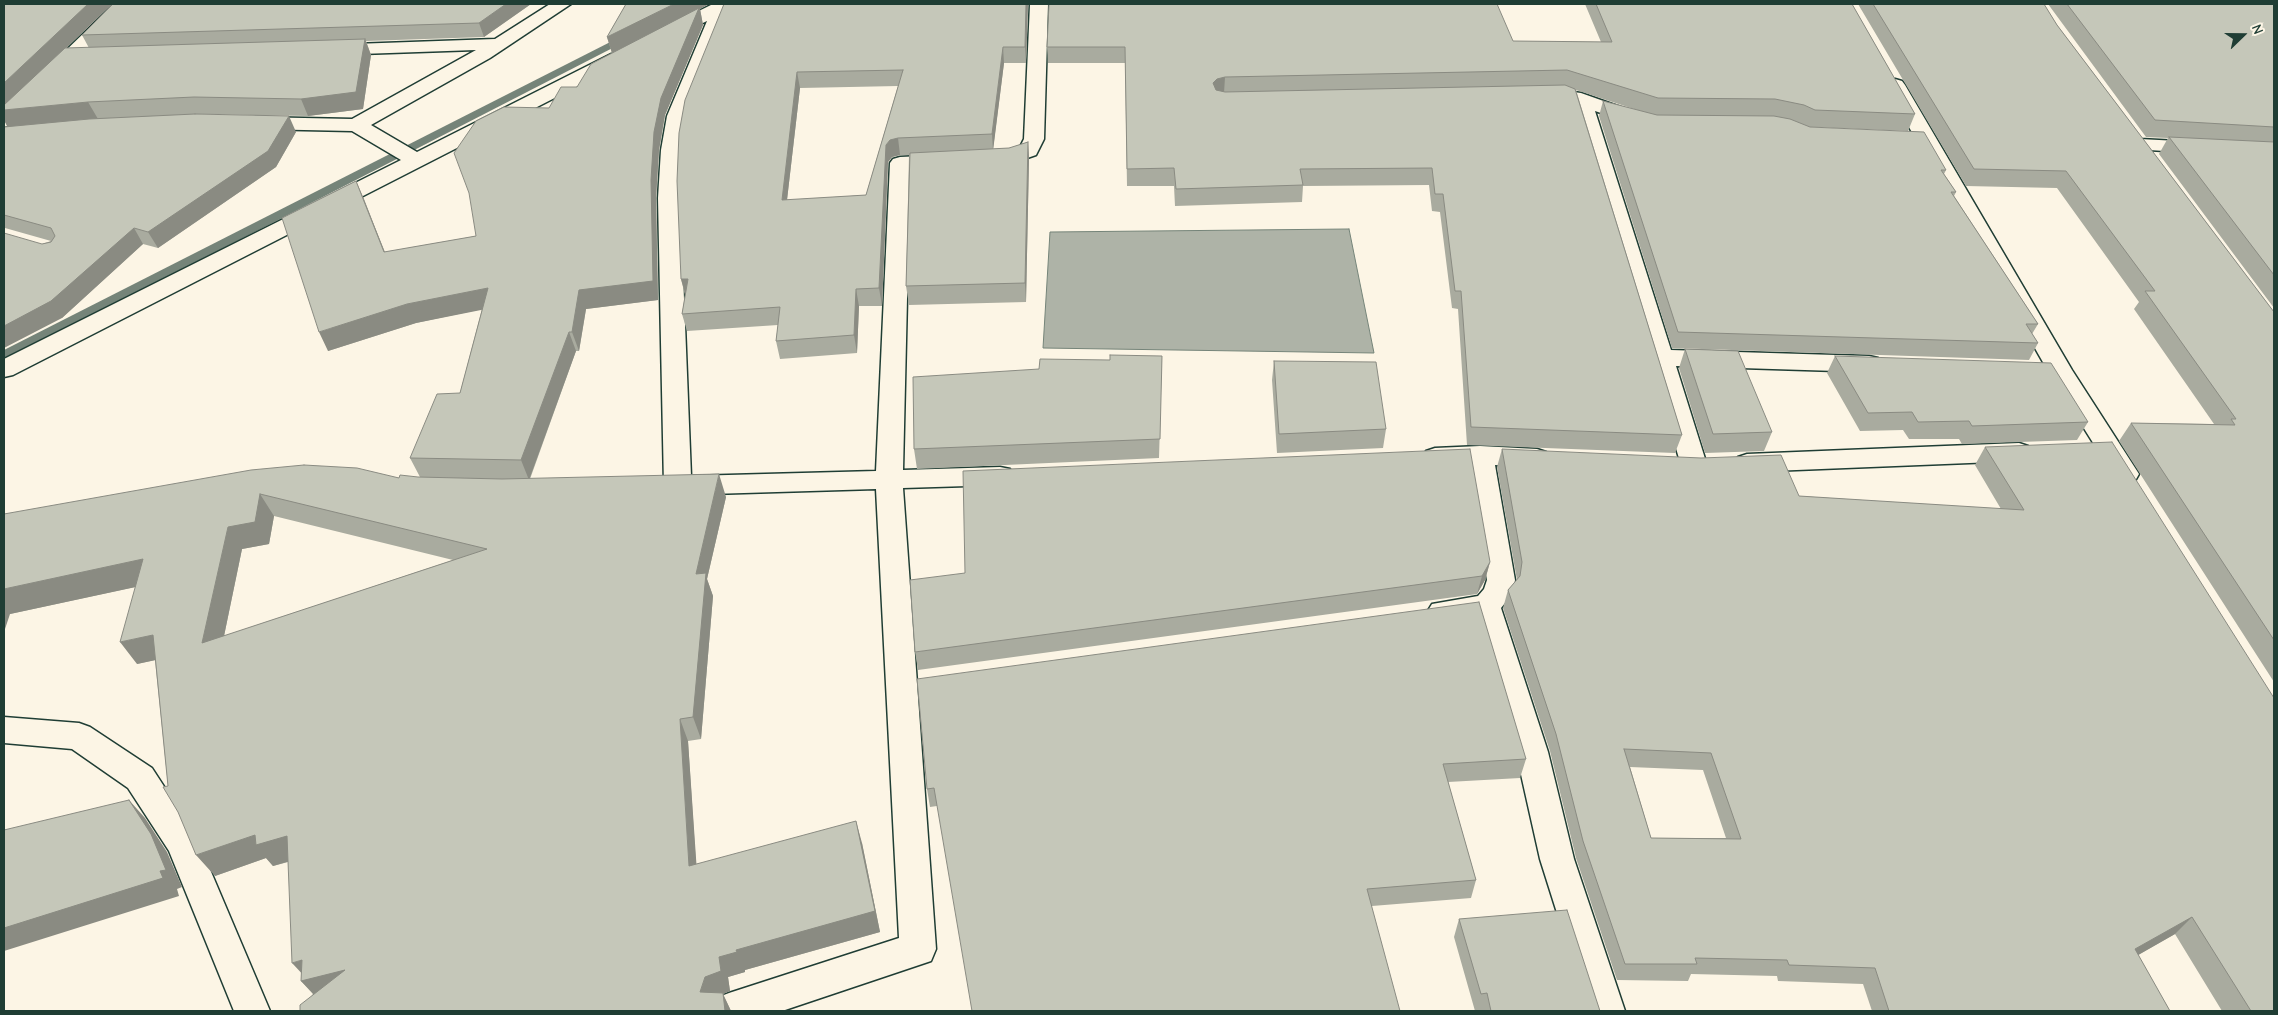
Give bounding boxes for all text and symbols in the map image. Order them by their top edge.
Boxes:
north arrow [2218,10,2268,60]
text: N [2248,22,2267,37]

